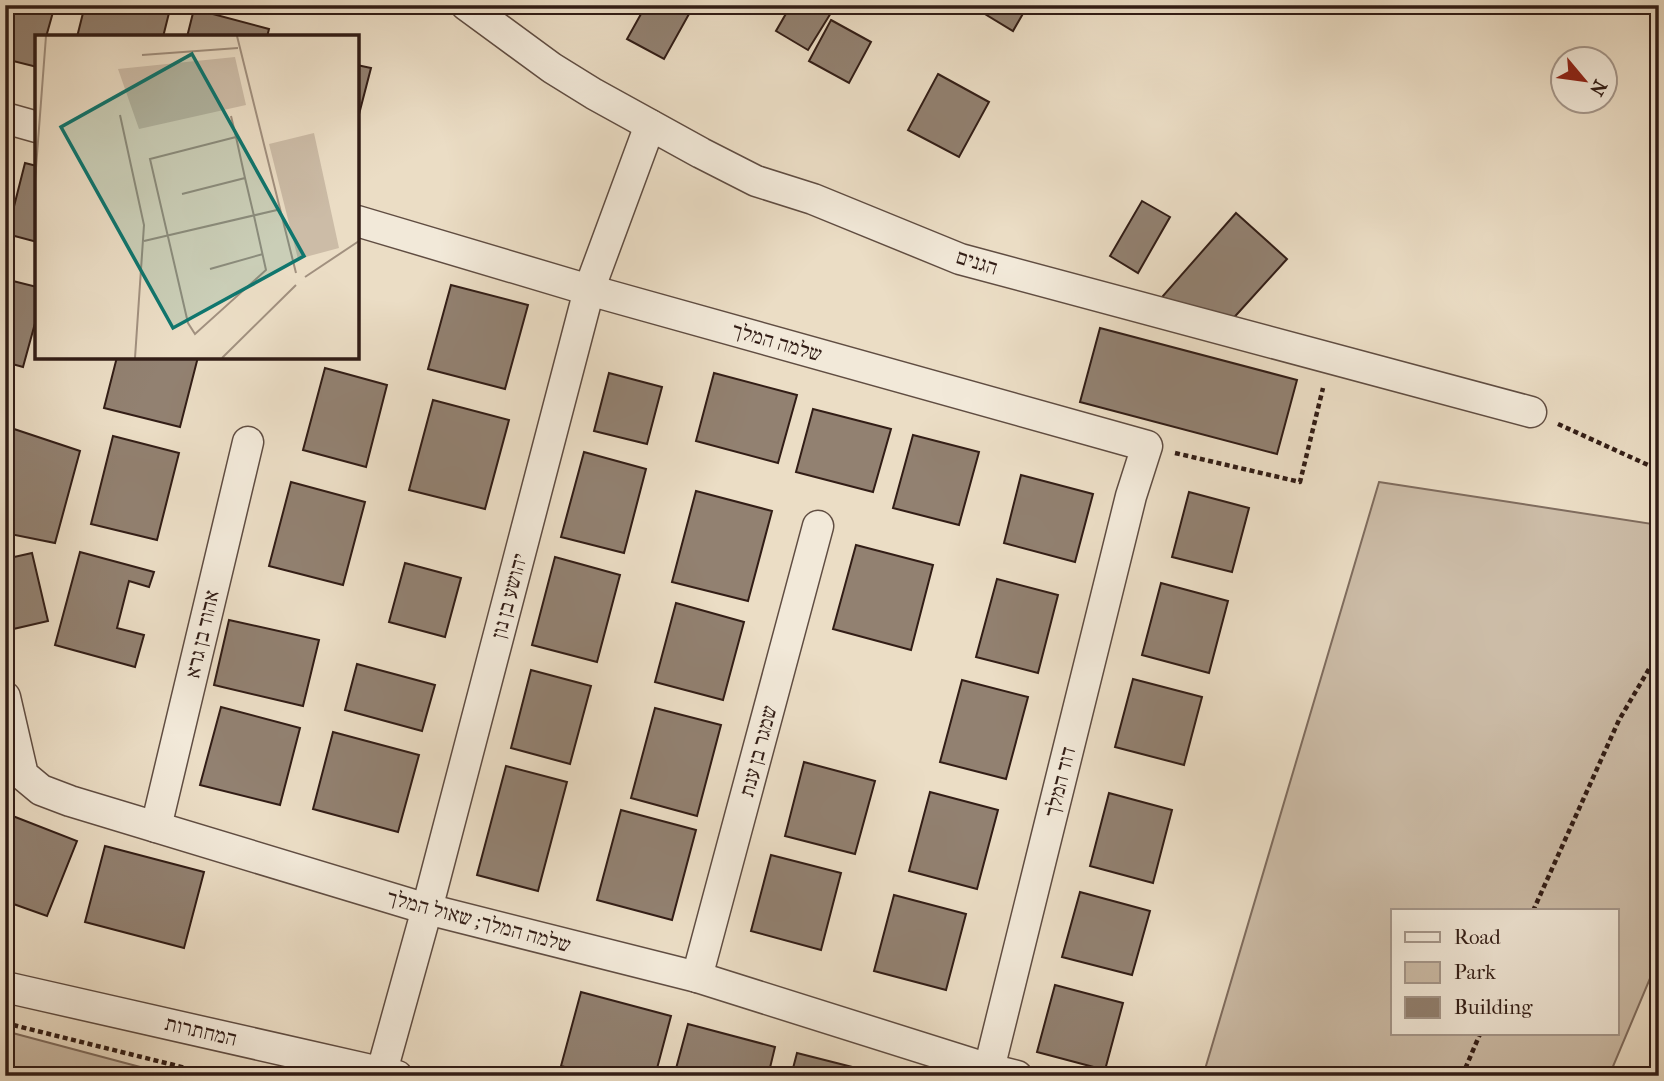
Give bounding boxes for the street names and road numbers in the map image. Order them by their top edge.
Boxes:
street label: הגנים [953,244,1001,280]
street label: שלמה המלך [729,318,825,366]
street label: יהושע בן נון [486,551,532,641]
street label: אהוד בן גרא [180,588,224,680]
street label: שמגר בן ענת [734,703,782,799]
street label: דוד המלך [1040,744,1080,820]
street label: שלמה המלך; שאול המלך [384,885,574,957]
street label: המחתרות [163,1011,239,1051]

